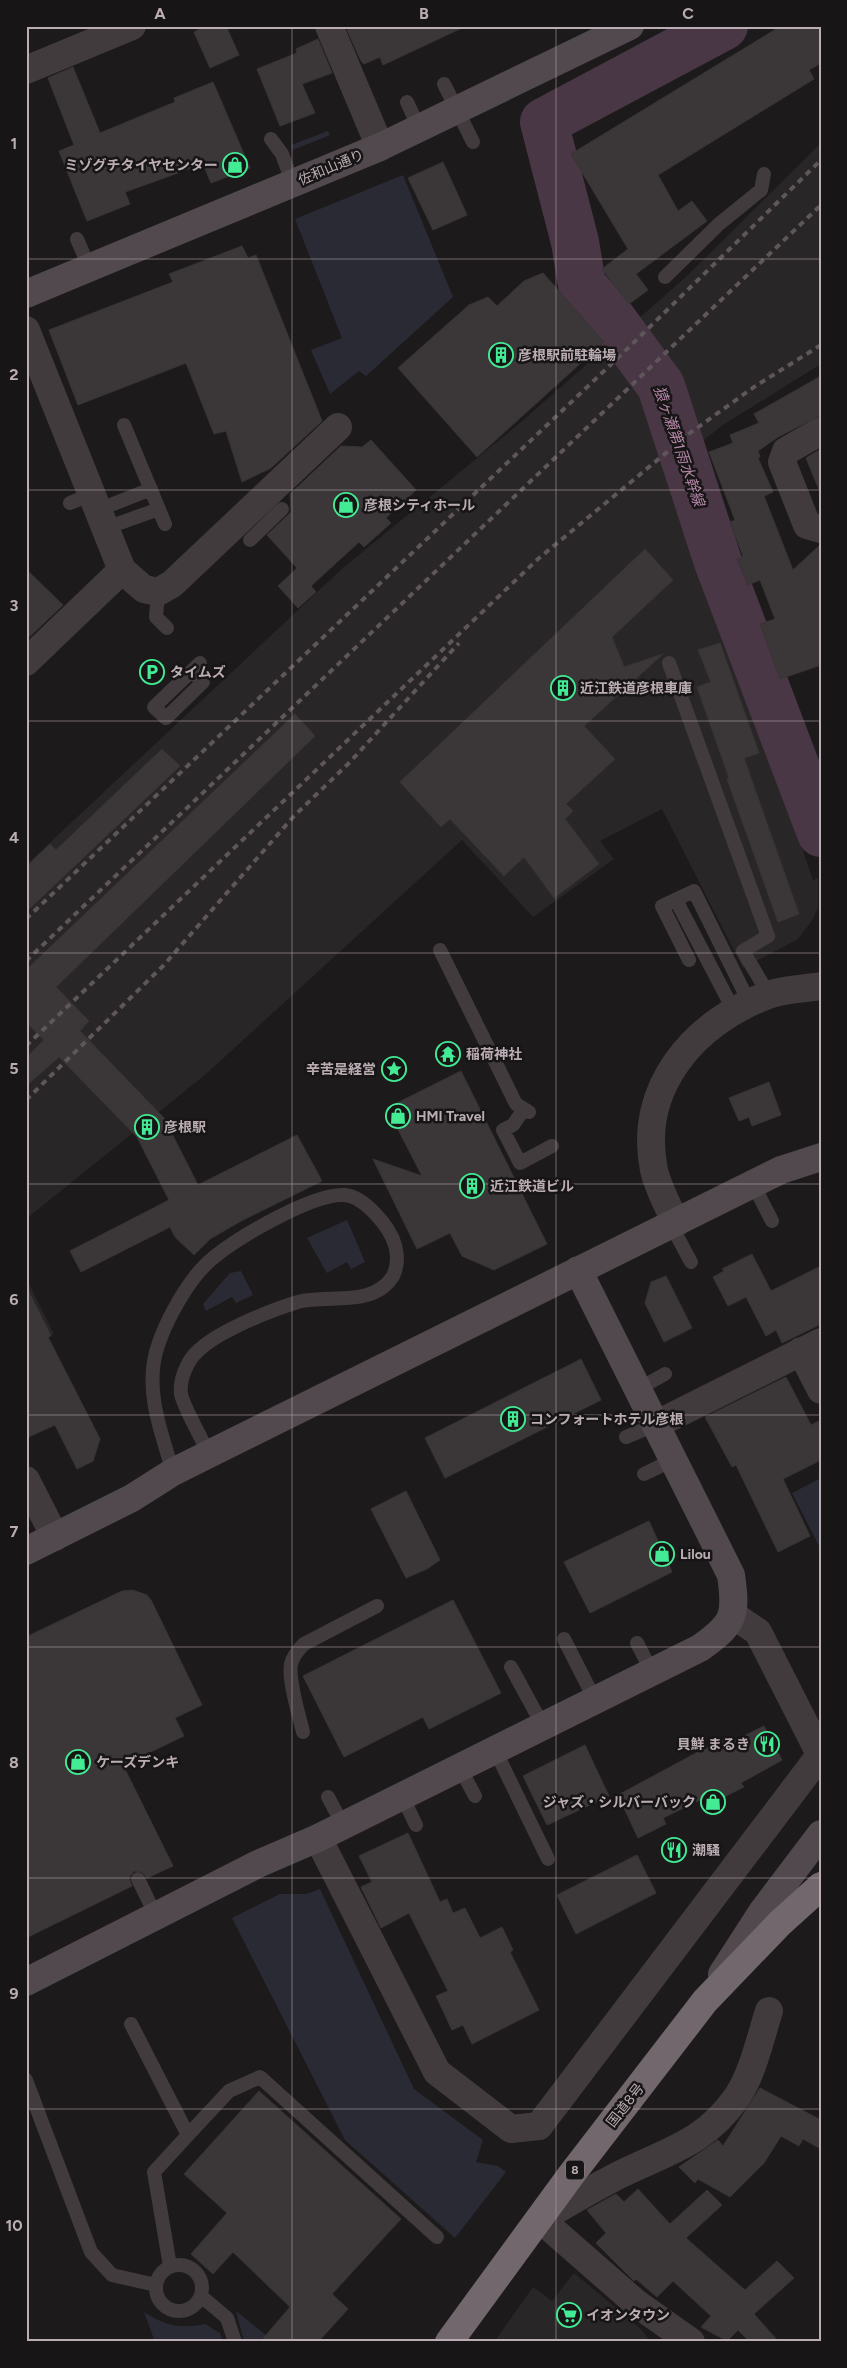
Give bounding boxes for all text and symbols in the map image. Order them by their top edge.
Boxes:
text: A [154,4,166,23]
text: B [419,4,429,23]
text: C [682,4,694,23]
text: 1 [11,134,17,153]
street label: 佐和山通り [296,146,367,189]
shop icon: ミゾグチタイヤセンター [222,152,248,178]
place label: ミゾグチタイヤセンター [64,157,218,174]
building icon: 彦根駅前駐輪場 [488,342,514,368]
place label: 彦根駅前駐輪場 [518,347,616,364]
text: 2 [9,365,19,384]
water label: 猿ヶ瀬第1雨水幹線 [650,383,709,510]
shop icon: 彦根シティホール [333,492,359,518]
place label: 彦根シティホール [364,497,475,514]
text: 3 [10,596,19,615]
parking icon: タイムズ [139,659,165,685]
place label: タイムズ [170,664,226,681]
building icon: 近江鉄道彦根車庫 [550,675,576,701]
place label: 近江鉄道彦根車庫 [580,680,692,697]
text: 4 [9,828,19,847]
temple icon: 稲荷神社 [435,1041,461,1067]
place label: 稲荷神社 [466,1046,522,1063]
place icon: 辛苦是経営 [381,1056,407,1082]
text: 5 [9,1059,19,1078]
place label: 辛苦是経営 [306,1061,376,1078]
shop icon: HMI Travel [385,1103,411,1129]
place label: HMI Travel [416,1108,485,1125]
building icon: 彦根駅 [134,1114,160,1140]
place label: 彦根駅 [164,1119,206,1136]
building icon: 近江鉄道ビル [459,1173,485,1199]
place label: 近江鉄道ビル [490,1178,574,1195]
text: 6 [9,1290,19,1309]
building icon: コンフォートホテル彦根 [500,1406,526,1432]
place label: コンフォートホテル彦根 [530,1411,684,1428]
text: 7 [10,1522,19,1541]
shop icon: Lilou [649,1541,675,1567]
place label: Lilou [680,1546,711,1563]
restaurant icon: 貝鮮 まるき [754,1731,780,1757]
place label: 貝鮮 まるき [677,1736,750,1753]
shop icon: ケーズデンキ [65,1749,91,1775]
text: 8 [9,1753,19,1772]
place label: ケーズデンキ [96,1754,179,1771]
shop icon: ジャズ・シルバーバック [700,1789,726,1815]
place label: ジャズ・シルバーバック [543,1794,696,1811]
restaurant icon: 潮騒 [661,1837,687,1863]
place label: 潮騒 [692,1842,720,1859]
text: 9 [9,1984,19,2003]
street label: 国道8号 [603,2080,648,2130]
road number: 8 [566,2160,584,2180]
text: 10 [5,2216,23,2235]
supermarket icon: イオンタウン [556,2302,582,2328]
place label: イオンタウン [586,2307,670,2324]

